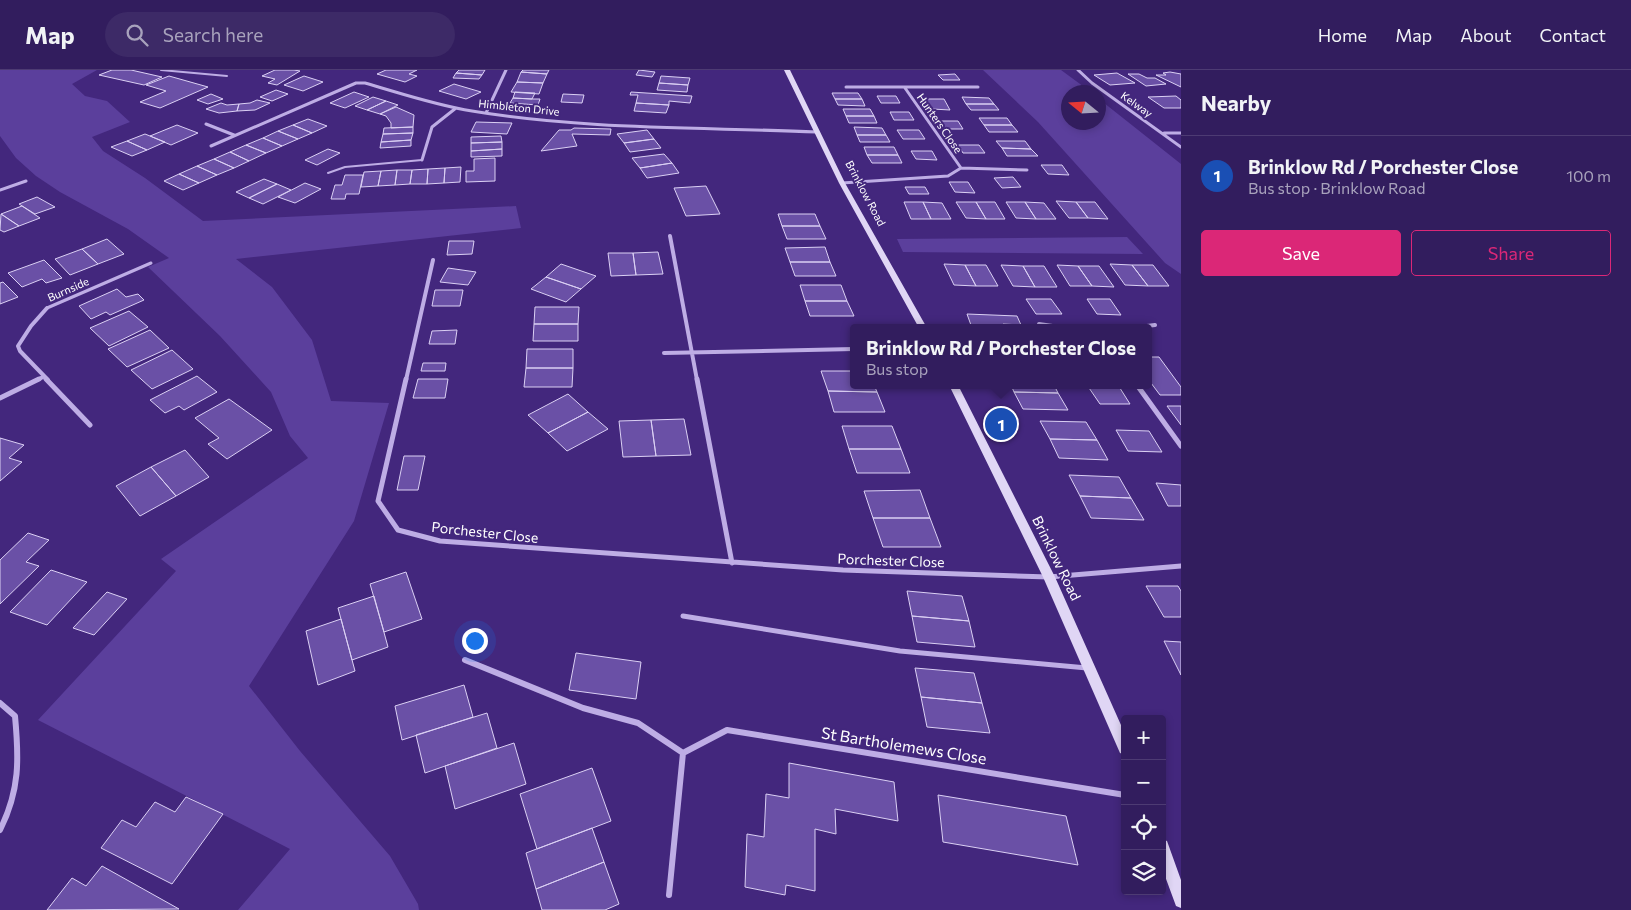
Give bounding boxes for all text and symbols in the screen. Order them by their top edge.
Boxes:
search box [105,12,455,57]
text: Map [25,20,75,49]
icon: search [123,21,151,49]
text: Search here [163,23,263,46]
text: Home [1318,24,1367,46]
text: Map [1395,24,1432,46]
text: About [1460,24,1512,46]
text: Contact [1540,24,1606,46]
north arrow [1061,85,1106,130]
street label: Kelway [1119,88,1156,120]
text: Nearby [1201,90,1271,115]
street label: Hunters Close [915,91,965,155]
street label: Himbleton Drive [478,96,560,118]
text: Brinklow Rd / Porchester Close [1248,155,1518,178]
street label: Brinklow Road [843,158,889,228]
text: 1 [1213,166,1221,185]
text: 100 m [1566,166,1611,185]
text: Bus stop · Brinklow Road [1248,178,1425,197]
button: Save [1201,230,1401,276]
button: Share [1411,230,1611,276]
street label: Burnside [45,274,91,304]
popup [850,324,1152,389]
text: Brinklow Rd / Porchester Close [866,336,1136,359]
text: Bus stop [866,359,928,378]
pin: 1 [985,405,1017,443]
street label: Brinklow Road [1029,513,1085,603]
street label: Porchester Close [431,518,539,546]
street label: Porchester Close [837,550,945,570]
your location [462,628,488,654]
map controls [1121,715,1166,895]
button: + [1121,715,1166,760]
street label: St Bartholemews Close [820,723,988,767]
button: − [1121,760,1166,805]
button: locate [1121,805,1166,850]
button: layers [1121,850,1166,895]

